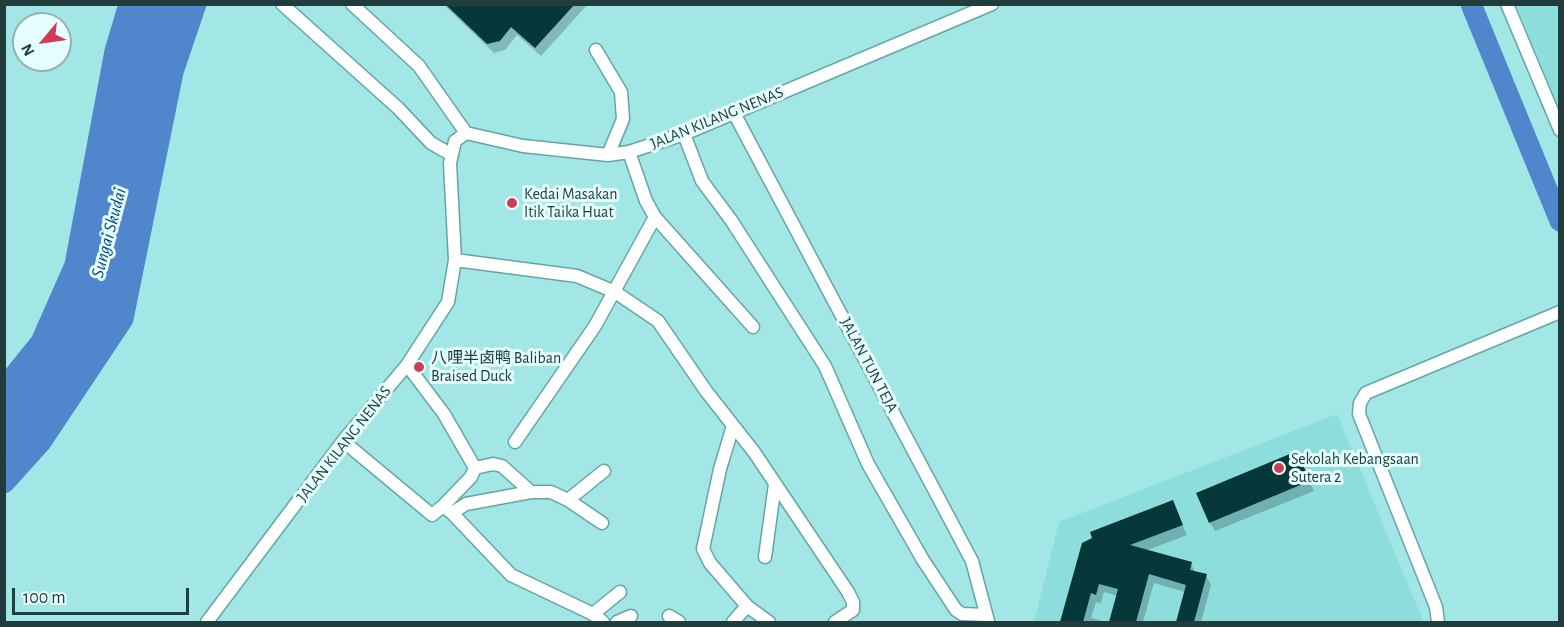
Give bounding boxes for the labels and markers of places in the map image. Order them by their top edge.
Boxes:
place label: Kedai Masakan Itik Taika Huat [524,184,618,222]
marker: Kedai Masakan Itik Taika Huat [505,196,519,210]
place label: 八哩半卤鸭 Baliban Braised Duck [431,348,561,386]
marker: 八哩半卤鸭 Baliban Braised Duck [412,360,426,374]
place label: Sekolah Kebangsaan Sutera 2 [1291,449,1419,487]
marker: Sekolah Kebangsaan Sutera 2 [1272,461,1286,475]

